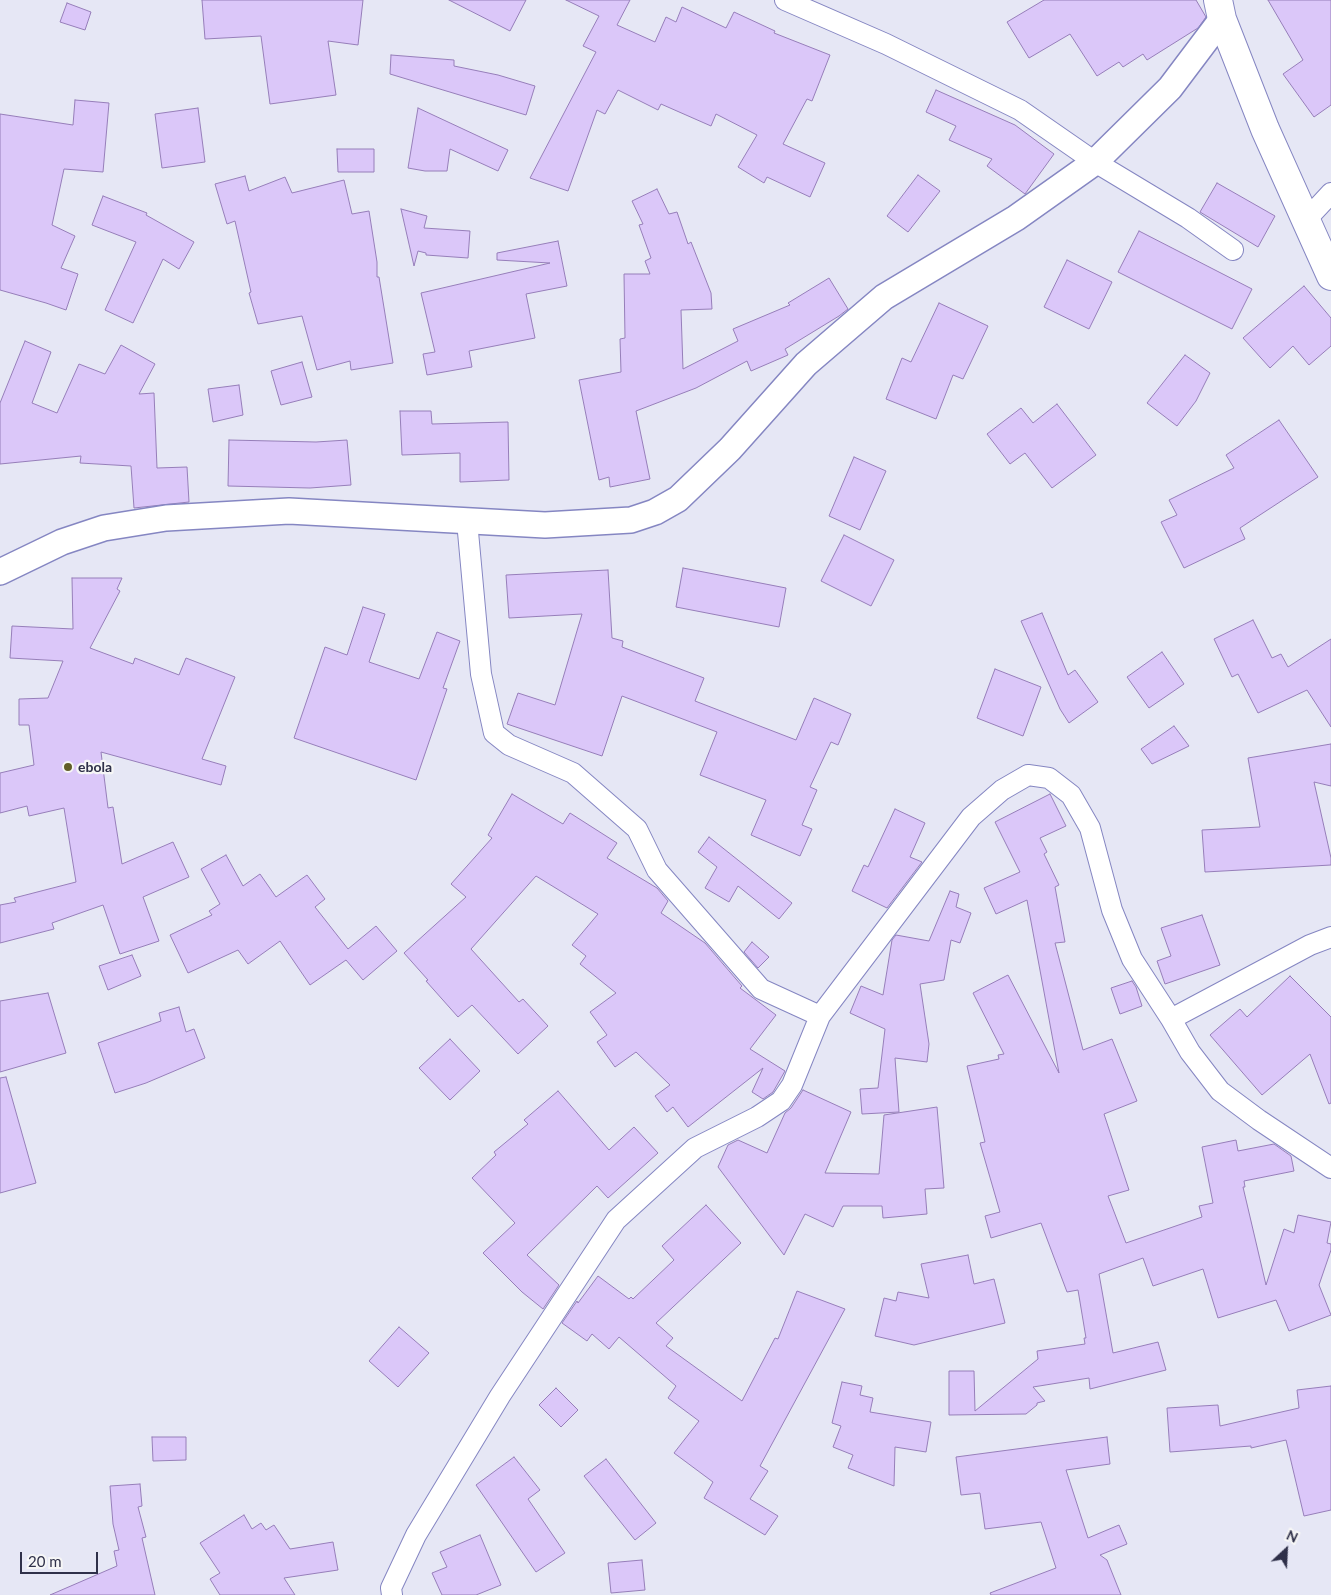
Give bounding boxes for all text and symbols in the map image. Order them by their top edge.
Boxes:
place label: ebola [78,759,112,775]
marker: ebola [62,761,74,773]
north arrow [1261,1525,1311,1575]
text: N [1284,1526,1301,1546]
scale bar [22,1542,100,1574]
text: 20 m [28,1552,62,1570]

